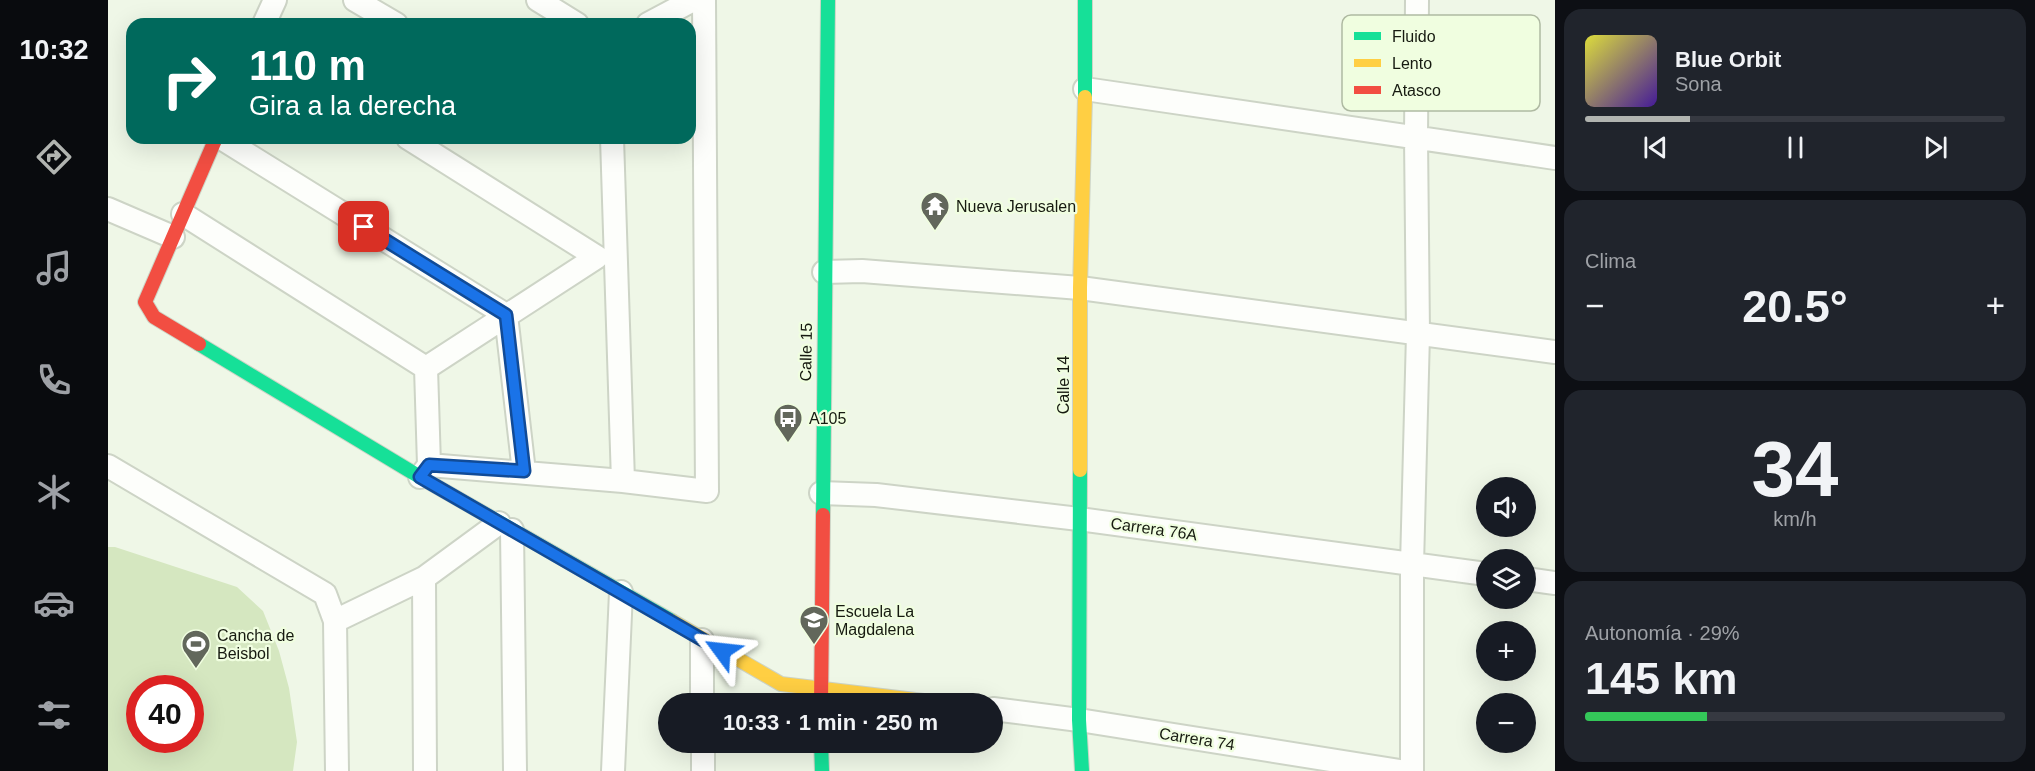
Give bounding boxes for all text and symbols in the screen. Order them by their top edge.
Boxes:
legend [1342,15,1540,111]
text: Fluido [1392,28,1436,45]
text: 10:32 [19,35,89,65]
icon: right [150,42,228,120]
text: 110 m [249,42,366,89]
text: Blue Orbit [1675,47,1781,72]
text: Lento [1392,55,1432,72]
text: Sona [1675,73,1722,95]
text: Atasco [1392,82,1441,99]
text: Gira a la derecha [249,91,456,121]
icon: previous [1639,131,1672,164]
icon: pause [1779,131,1812,164]
icon: next [1919,131,1952,164]
icon: directions [33,136,75,178]
temple icon: Nueva Jerusalen [919,190,951,232]
place label: Nueva Jerusalen [956,198,1076,215]
pin [338,201,389,252]
icon: arrive [347,210,380,243]
icon: music [33,247,75,289]
text: Clima [1585,250,1636,272]
text: 20.5° [1742,281,1848,332]
text: − [1585,287,1604,324]
text: + [1986,287,2005,324]
street label: Calle 15 [797,322,815,381]
street label: Calle 14 [1055,356,1072,414]
icon: phone [33,359,75,401]
bus stop icon: A105 [772,402,804,444]
place label: A105 [809,410,846,427]
text: 34 [1752,425,1838,513]
icon: climate [33,471,75,513]
map controls [1476,477,1536,753]
button: sound [1476,477,1536,537]
text: km/h [1773,508,1817,530]
street label: Carrera 76A [1110,515,1199,544]
button: layers [1476,549,1536,609]
icon: car [33,582,75,624]
place label: Escuela La Magdalena [835,603,914,638]
school or university icon: Escuela La Magdalena [798,604,830,646]
position arrow [690,619,754,683]
button: + [1476,621,1536,681]
text: Autonomía · 29% [1585,622,1740,644]
place label: Cancha de Beisbol [217,627,294,662]
sports icon: Cancha de Beisbol [180,628,212,670]
text: 145 km [1585,653,1738,704]
speed limit sign: 40 [126,675,204,753]
button: − [1476,693,1536,753]
icon: filters [33,694,75,736]
text: 10:33 · 1 min · 250 m [723,710,938,735]
street label: Carrera 74 [1158,725,1236,753]

